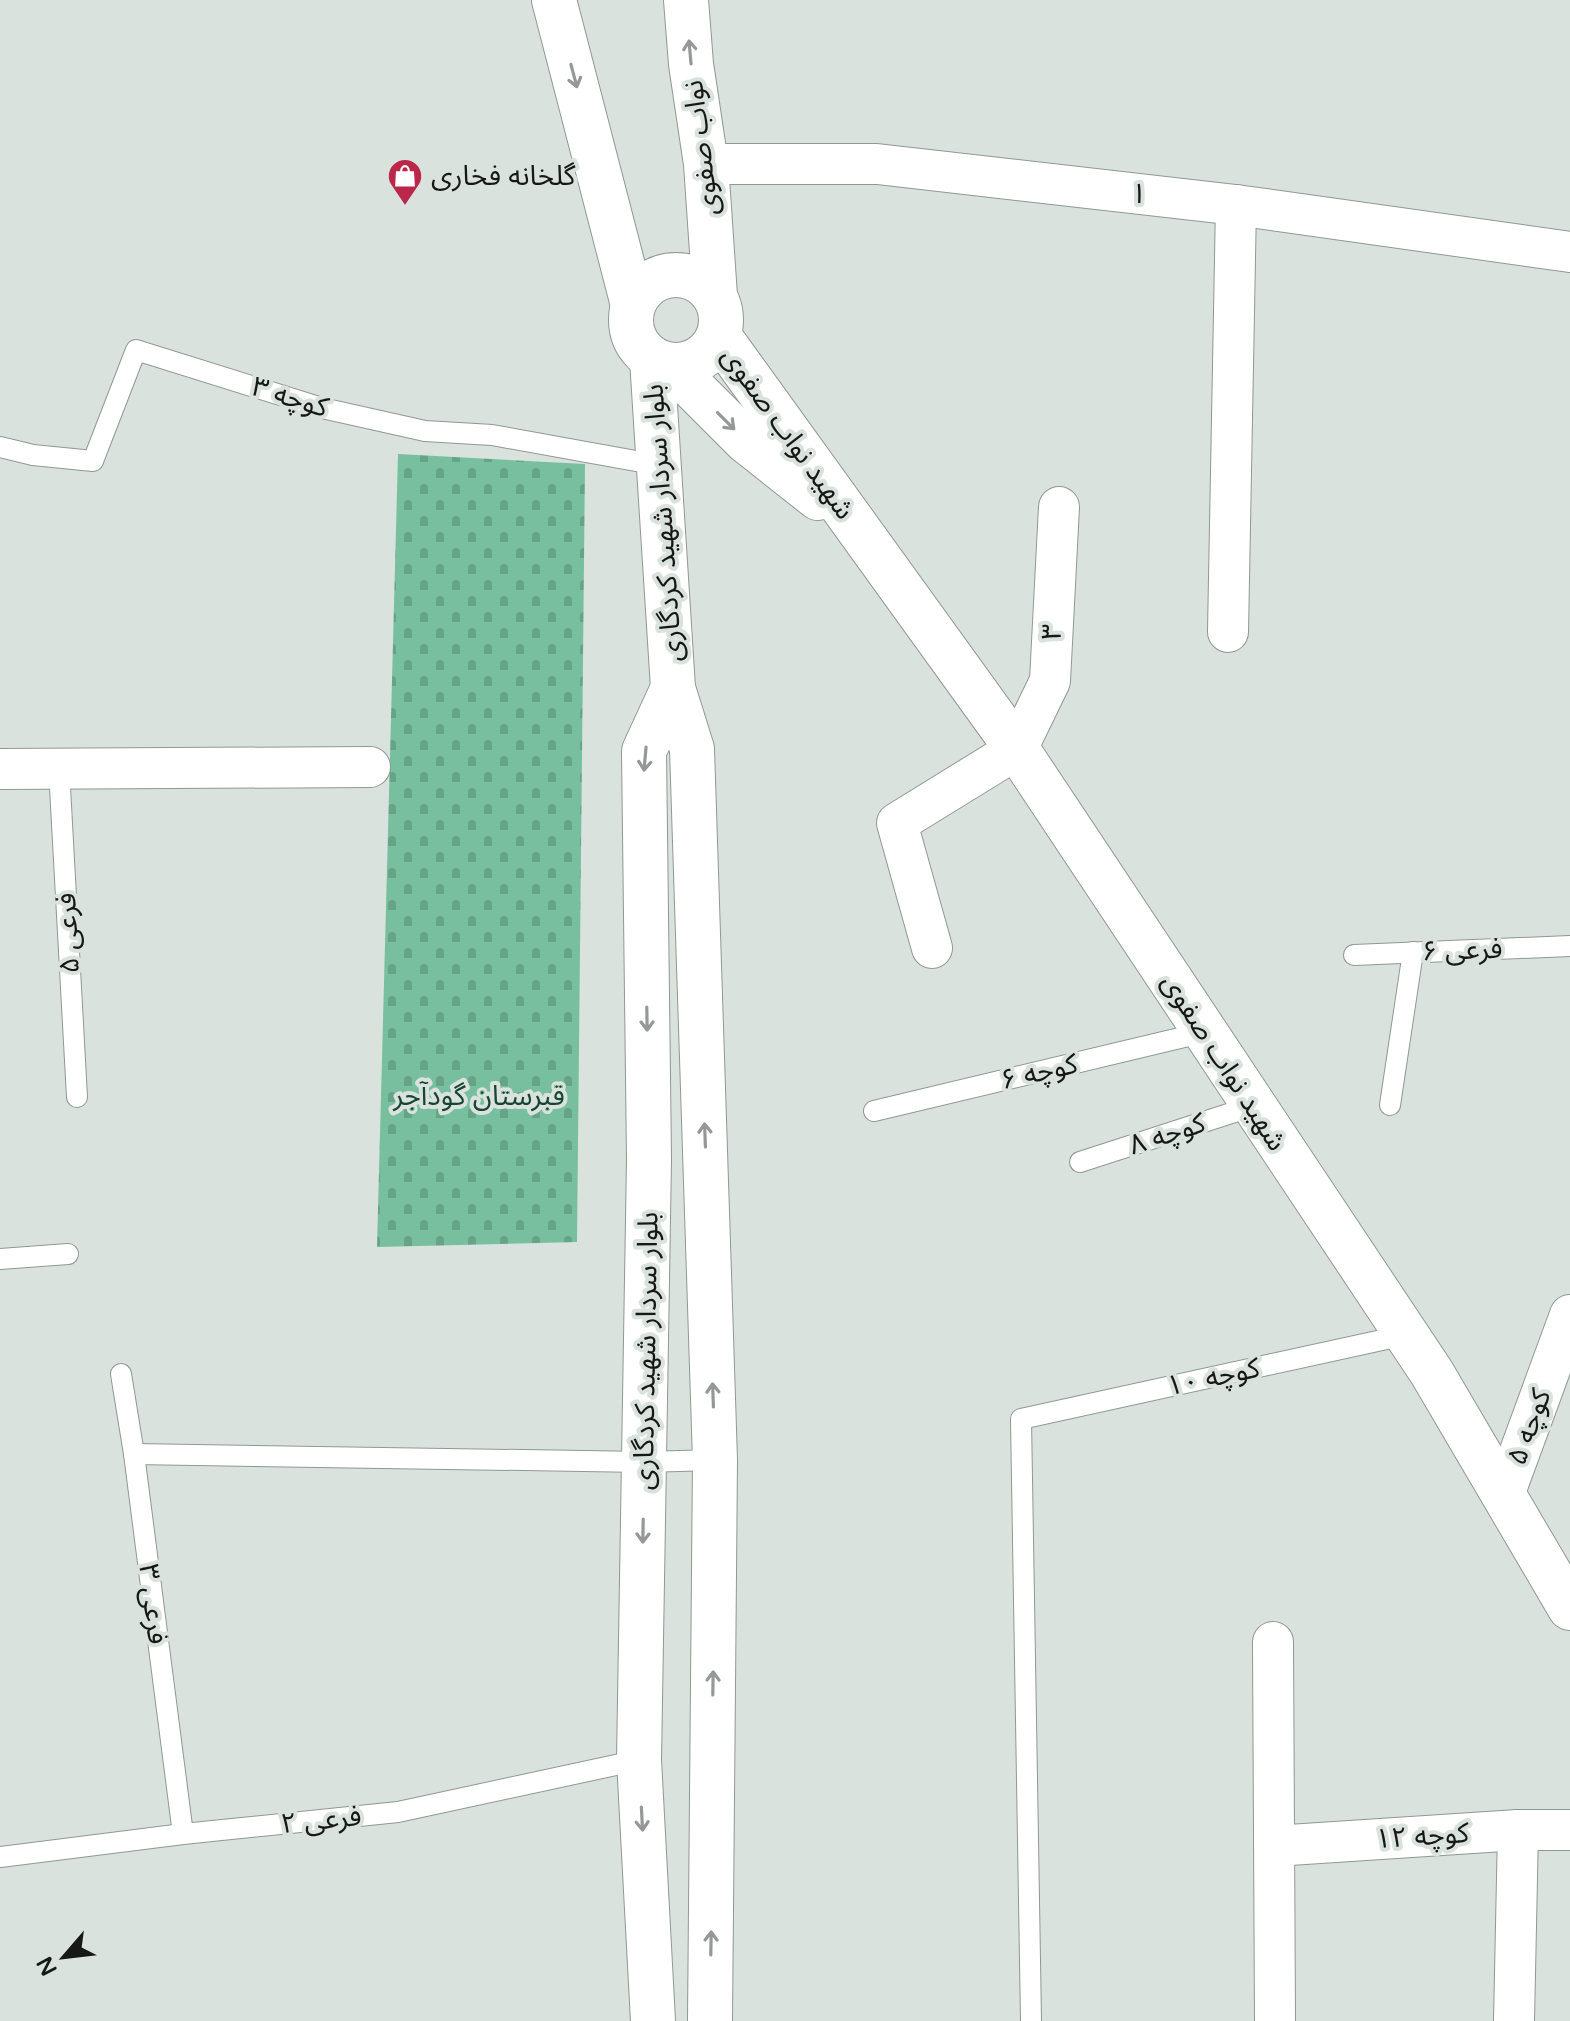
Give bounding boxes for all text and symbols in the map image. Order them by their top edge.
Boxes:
one-way arrow [682,39,697,66]
one-way arrow [567,62,582,88]
street label: نواب صفوی [676,78,726,218]
shop icon: گلخانه فخاری [386,157,424,207]
place label: گلخانه فخاری [431,159,576,193]
street label: ۱ [1129,176,1149,212]
street label: شهید نواب صفوی [714,340,862,526]
street label: کوچه ۳ [248,369,333,425]
street label: بلوار سردار شهید کردگاری [636,383,690,663]
one-way arrow [716,411,735,430]
street label: ۳ [1035,623,1069,641]
one-way arrow [637,746,652,772]
street label: فرعی ۵ [49,892,87,974]
street label: فرعی ۶ [1421,932,1503,968]
street label: شهید نواب صفوی [1154,967,1294,1157]
one-way arrow [639,1005,655,1032]
street label: کوچه ۶ [997,1047,1081,1097]
park label: قبرستان گودآجر [392,1079,565,1113]
street label: کوچه ۸ [1125,1106,1210,1162]
one-way arrow [697,1122,712,1149]
street label: بلوار سردار شهید کردگاری [627,1212,665,1490]
street label: کوچه ۱۰ [1163,1350,1263,1404]
one-way arrow [706,1382,721,1409]
street label: کوچه ۵ [1500,1384,1559,1470]
one-way arrow [635,1517,651,1544]
street label: فرعی ۳ [131,1562,175,1646]
one-way arrow [705,1670,721,1697]
street label: فرعی ۲ [279,1799,363,1841]
one-way arrow [635,1805,650,1832]
street label: کوچه ۱۲ [1374,1816,1471,1856]
north arrow [24,1917,104,1997]
one-way arrow [703,1930,719,1957]
text: N [32,1952,63,1980]

